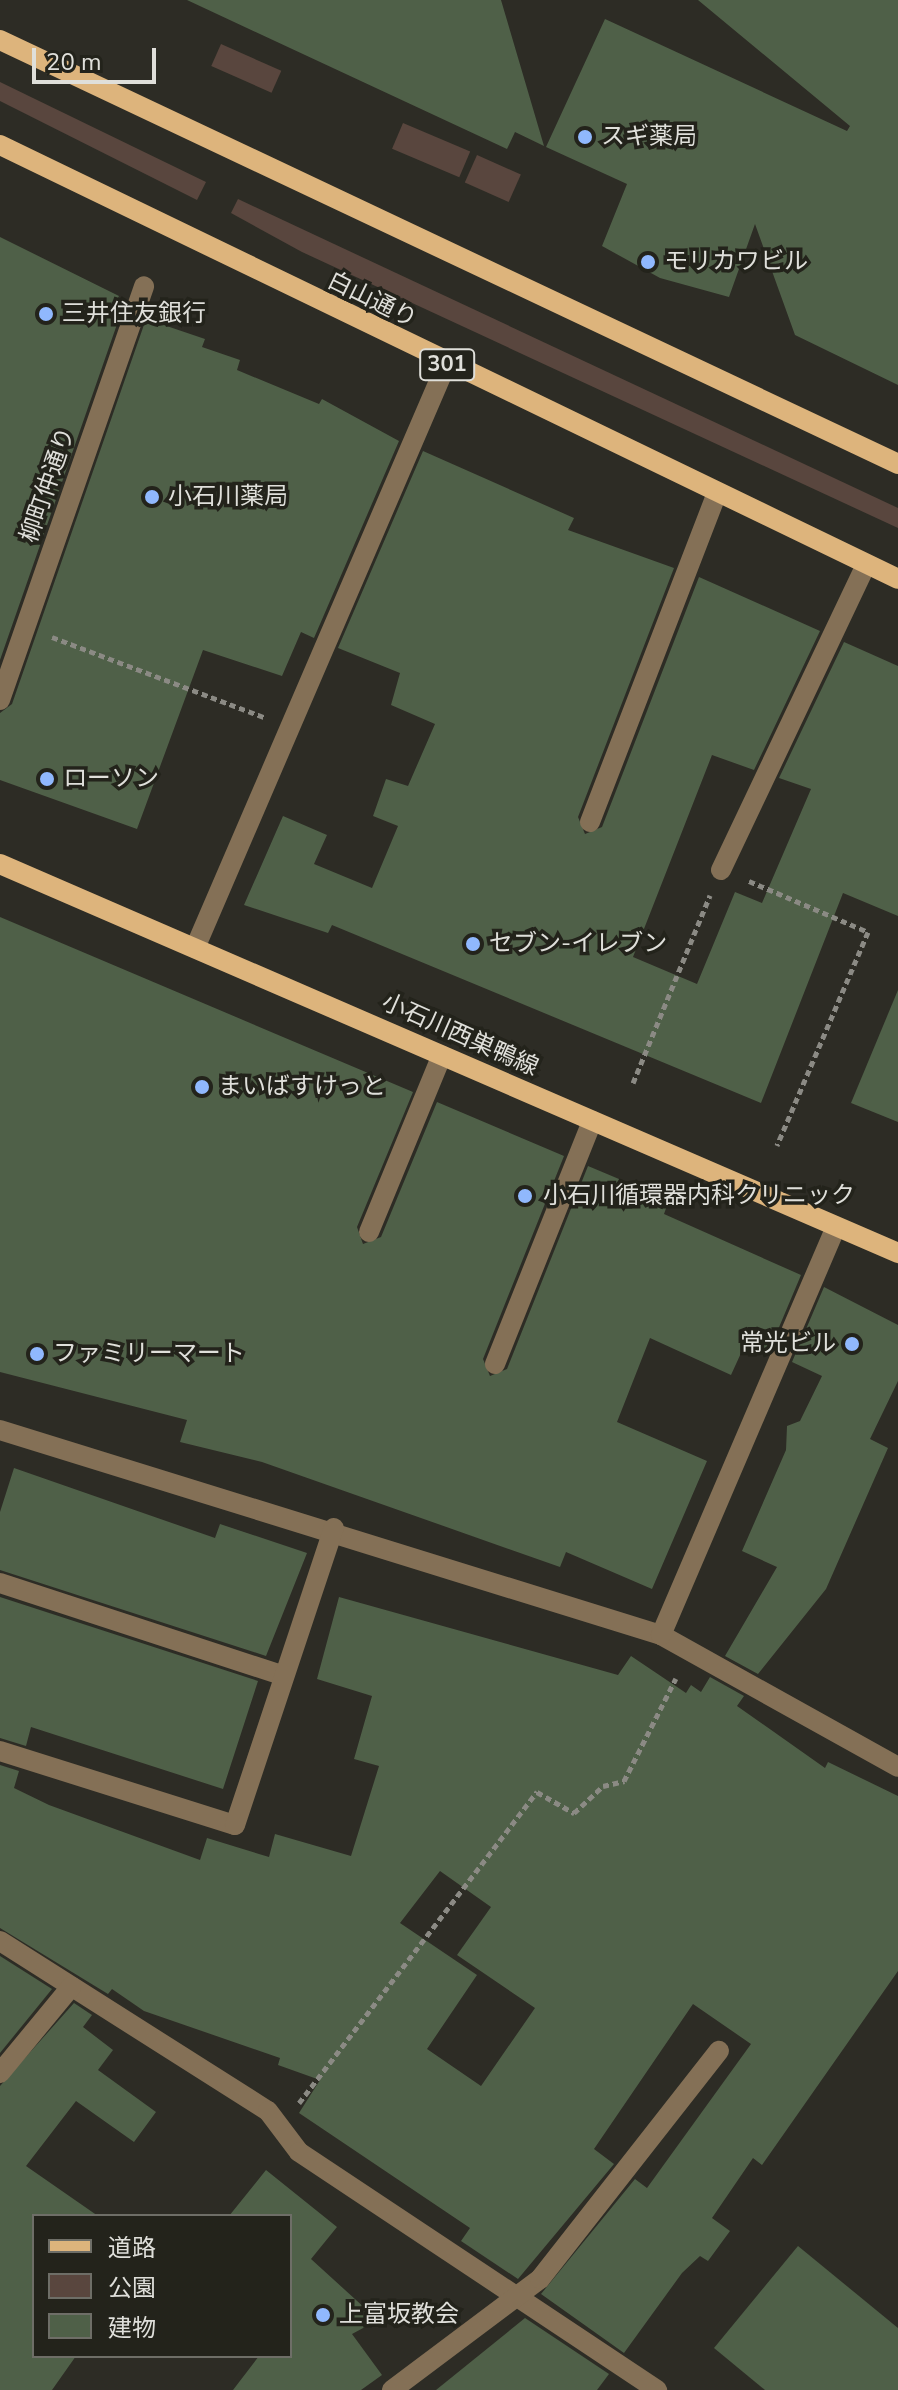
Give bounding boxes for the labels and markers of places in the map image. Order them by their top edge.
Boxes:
place label: スギ薬局 [601,123,697,151]
marker: スギ薬局 [576,128,594,146]
place label: モリカワビル [664,248,808,276]
marker: モリカワビル [639,253,657,271]
place label: 三井住友銀行 [62,300,206,328]
marker: 三井住友銀行 [37,305,55,323]
place label: 小石川薬局 [168,483,288,511]
marker: 小石川薬局 [143,488,161,506]
place label: ローソン [63,765,159,793]
marker: ローソン [38,770,56,788]
place label: セブン-イレブン [489,930,667,958]
marker: セブン-イレブン [464,935,482,953]
place label: まいばすけっと [218,1073,386,1101]
marker: まいばすけっと [193,1078,211,1096]
place label: 小石川循環器内科クリニック [543,1182,855,1210]
marker: 小石川循環器内科クリニック [514,1185,536,1207]
place label: 常光ビル [740,1330,836,1358]
marker: 常光ビル [843,1335,861,1353]
place label: ファミリーマート [53,1340,245,1368]
marker: ファミリーマート [28,1345,46,1363]
place label: 上富坂教会 [339,2301,459,2329]
marker: 上富坂教会 [314,2306,332,2324]

